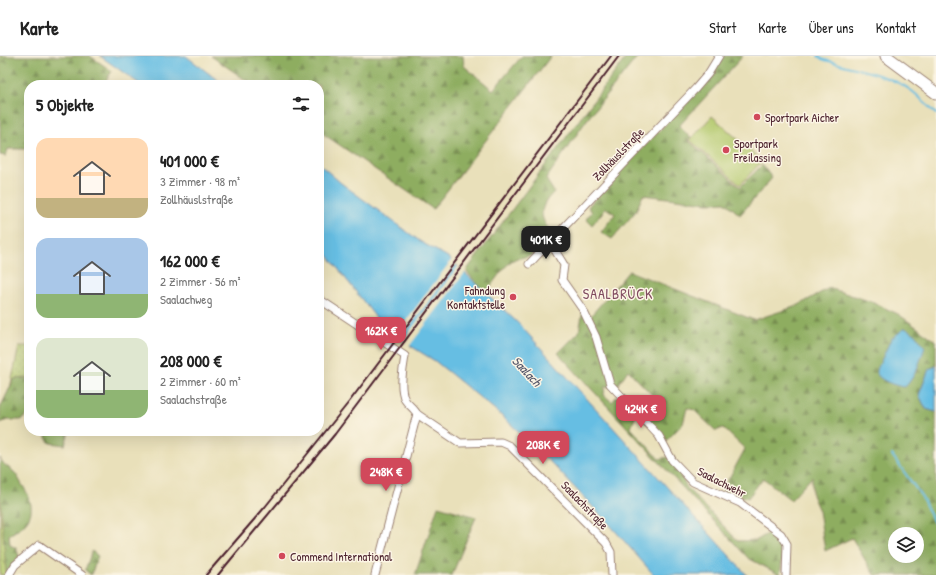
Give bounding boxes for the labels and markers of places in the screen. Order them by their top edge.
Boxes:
place label: Sportpark Aicher [765,109,839,126]
marker: Sportpark Aicher [752,112,762,122]
place label: Sportpark Freilassing [733,135,781,166]
marker: Sportpark Freilassing [721,145,731,155]
pin: 401K € [513,226,579,260]
place label: Fahndung Kontaktstelle [447,282,505,313]
marker: Fahndung Kontaktstelle [508,292,518,302]
pin: 162K € [348,317,414,351]
pin: 424K € [608,395,674,429]
pin: 208K € [510,431,576,465]
pin: 248K € [353,458,419,492]
place label: Commend International [290,548,393,565]
marker: Commend International [277,551,287,561]

